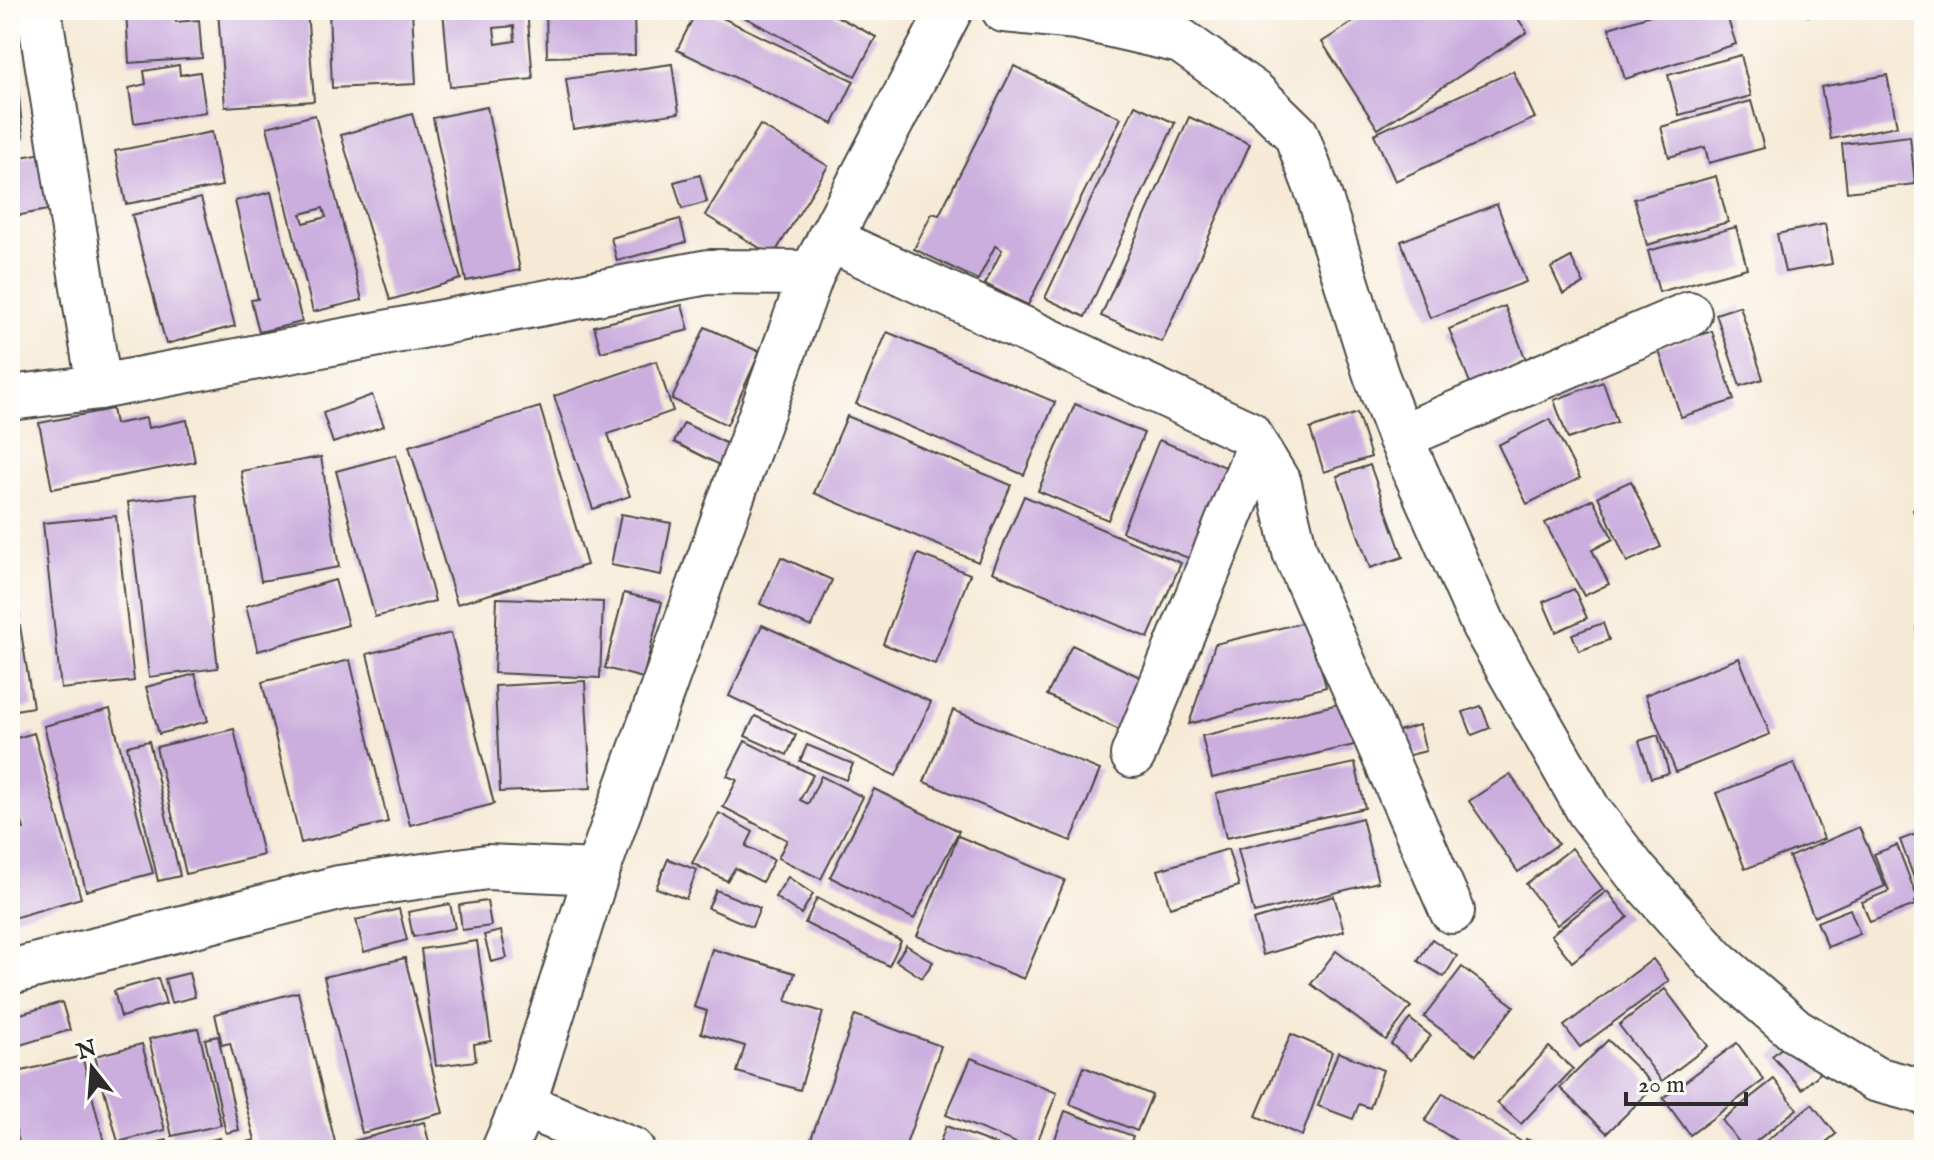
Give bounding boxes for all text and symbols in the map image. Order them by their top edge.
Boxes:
north arrow [52,1028,132,1108]
text: N [73,1035,100,1067]
scale bar [1626,1056,1746,1106]
text: 20 m [1638,1070,1685,1101]

